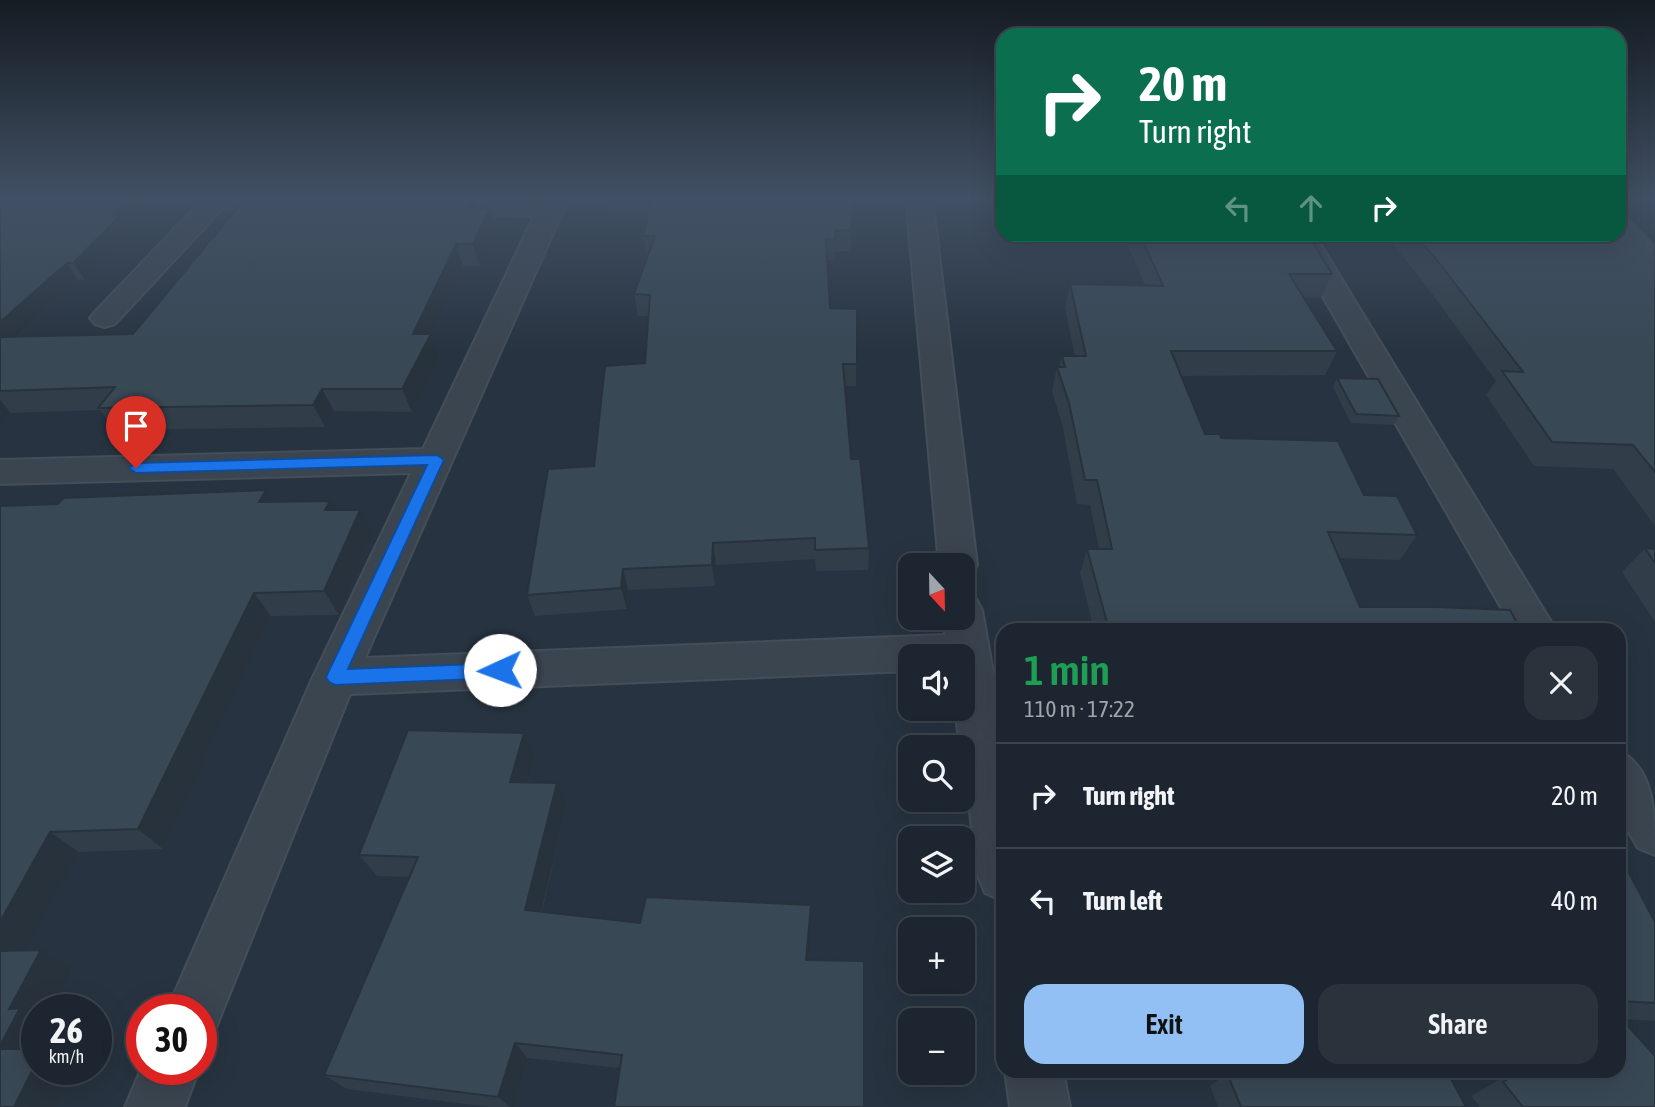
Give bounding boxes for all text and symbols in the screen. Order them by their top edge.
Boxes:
text: 20 m [1139,55,1227,111]
icon: right [1024,56,1115,147]
text: Turn right [1139,113,1252,150]
icon: left [1219,189,1257,227]
icon: ahead [1292,189,1330,227]
icon: right [1365,189,1403,227]
pin [106,396,166,468]
icon: arrive [117,407,155,445]
north arrow [898,553,975,630]
map controls [898,553,975,1085]
position arrow [463,633,537,707]
button: sound [898,644,975,721]
text: 1 min [1024,646,1110,694]
button: close [1524,646,1598,720]
text: 110 m · 17:22 [1024,696,1135,722]
button: search [898,735,975,812]
icon: right [1024,777,1062,815]
text: Turn right [1083,781,1174,811]
text: 20 m [1551,781,1598,811]
button: layers [898,826,975,903]
icon: left [1024,882,1062,920]
text: Turn left [1083,886,1163,916]
text: 40 m [1551,886,1598,916]
button: + [898,917,975,994]
button: Exit [1024,984,1304,1064]
button: Share [1318,984,1598,1064]
speed limit sign: 30 [126,994,217,1085]
button: − [898,1008,975,1085]
text: 26 [50,1010,83,1050]
text: km/h [49,1046,84,1067]

